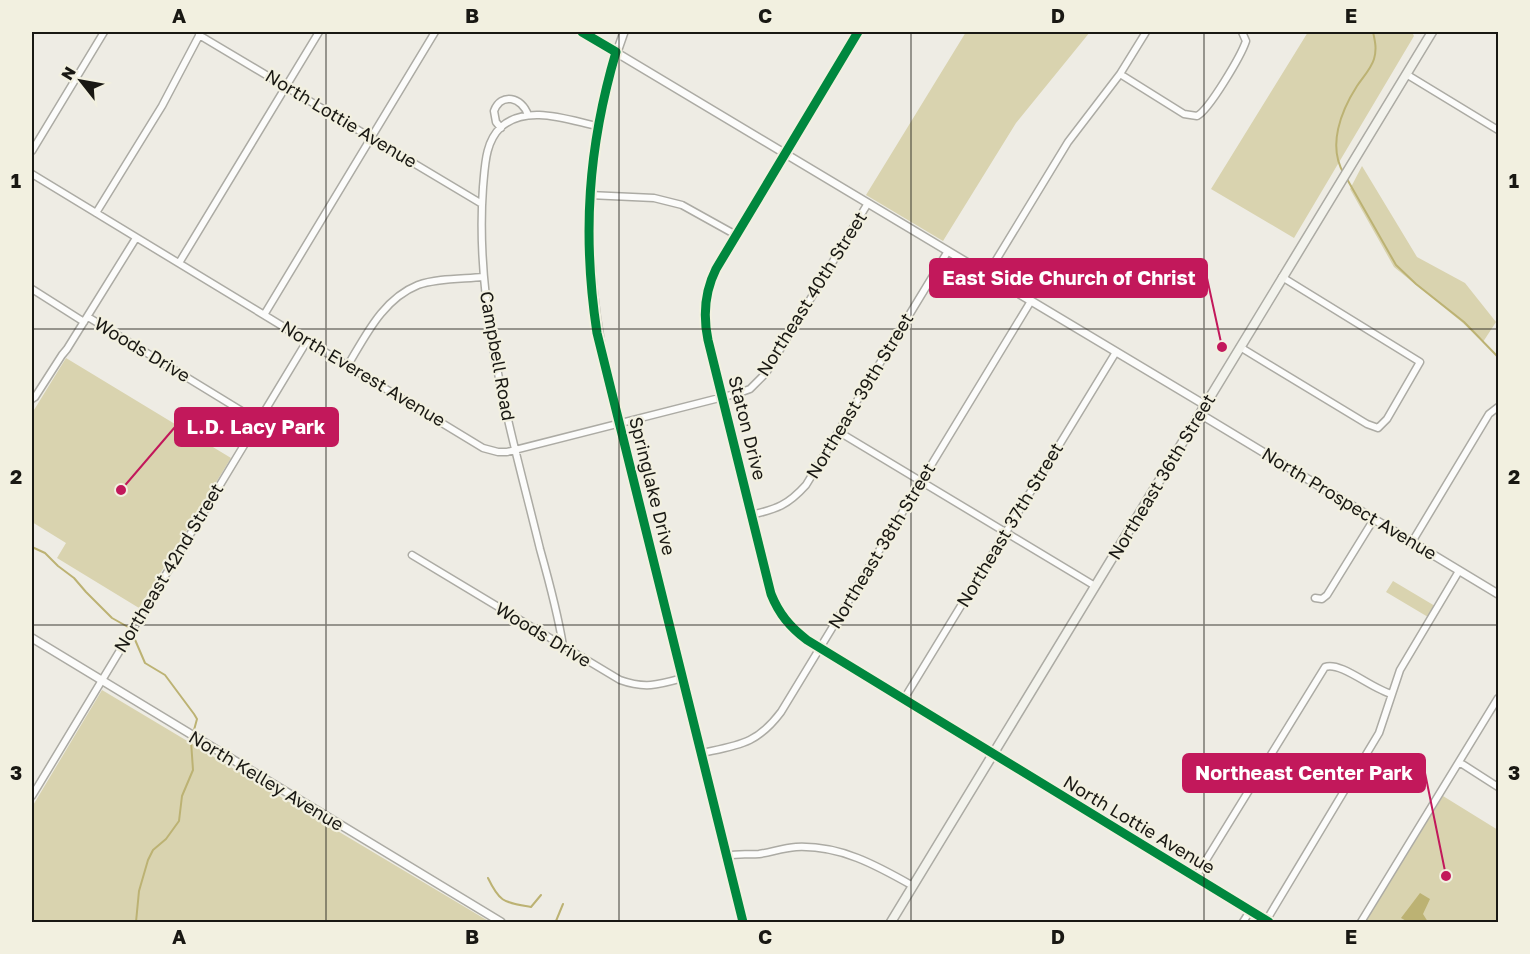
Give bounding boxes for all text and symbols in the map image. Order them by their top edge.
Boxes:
text: A [172,3,186,27]
text: B [465,3,479,27]
text: C [758,3,772,27]
text: D [1051,3,1065,27]
text: E [1345,3,1357,27]
north arrow [51,51,111,111]
text: N [56,63,80,84]
street label: North Lottie Avenue [262,64,421,172]
text: 1 [11,168,21,192]
text: 1 [1509,168,1519,192]
street label: Northeast 40th Street [751,207,871,380]
callout: East Side Church of Christ [930,259,1207,297]
text: East Side Church of Christ [942,265,1196,289]
street label: Campbell Road [476,289,520,422]
street label: Northeast 39th Street [801,309,917,482]
street label: Woods Drive [91,312,194,386]
street label: North Everest Avenue [277,315,450,431]
street label: Staton Drive [724,373,772,482]
street label: Northeast 36th Street [1103,390,1219,563]
callout: L.D. Lacy Park [175,408,338,446]
text: L.D. Lacy Park [187,414,326,438]
street label: Springlake Drive [625,414,681,557]
street label: Northeast 37th Street [951,438,1067,611]
street label: North Prospect Avenue [1258,442,1441,564]
street label: Northeast 38th Street [823,459,939,632]
text: 2 [10,464,22,488]
text: 2 [1508,464,1520,488]
street label: Northeast 42nd Street [109,479,227,656]
street label: Woods Drive [492,597,595,671]
street label: North Kelley Avenue [185,725,348,835]
callout: Northeast Center Park [1183,754,1425,792]
text: 3 [10,760,22,784]
text: Northeast Center Park [1195,760,1413,784]
text: 3 [1508,760,1520,784]
street label: North Lottie Avenue [1060,770,1219,878]
text: A [172,924,186,948]
text: B [465,924,479,948]
text: C [758,924,772,948]
text: D [1051,924,1065,948]
text: E [1345,924,1357,948]

